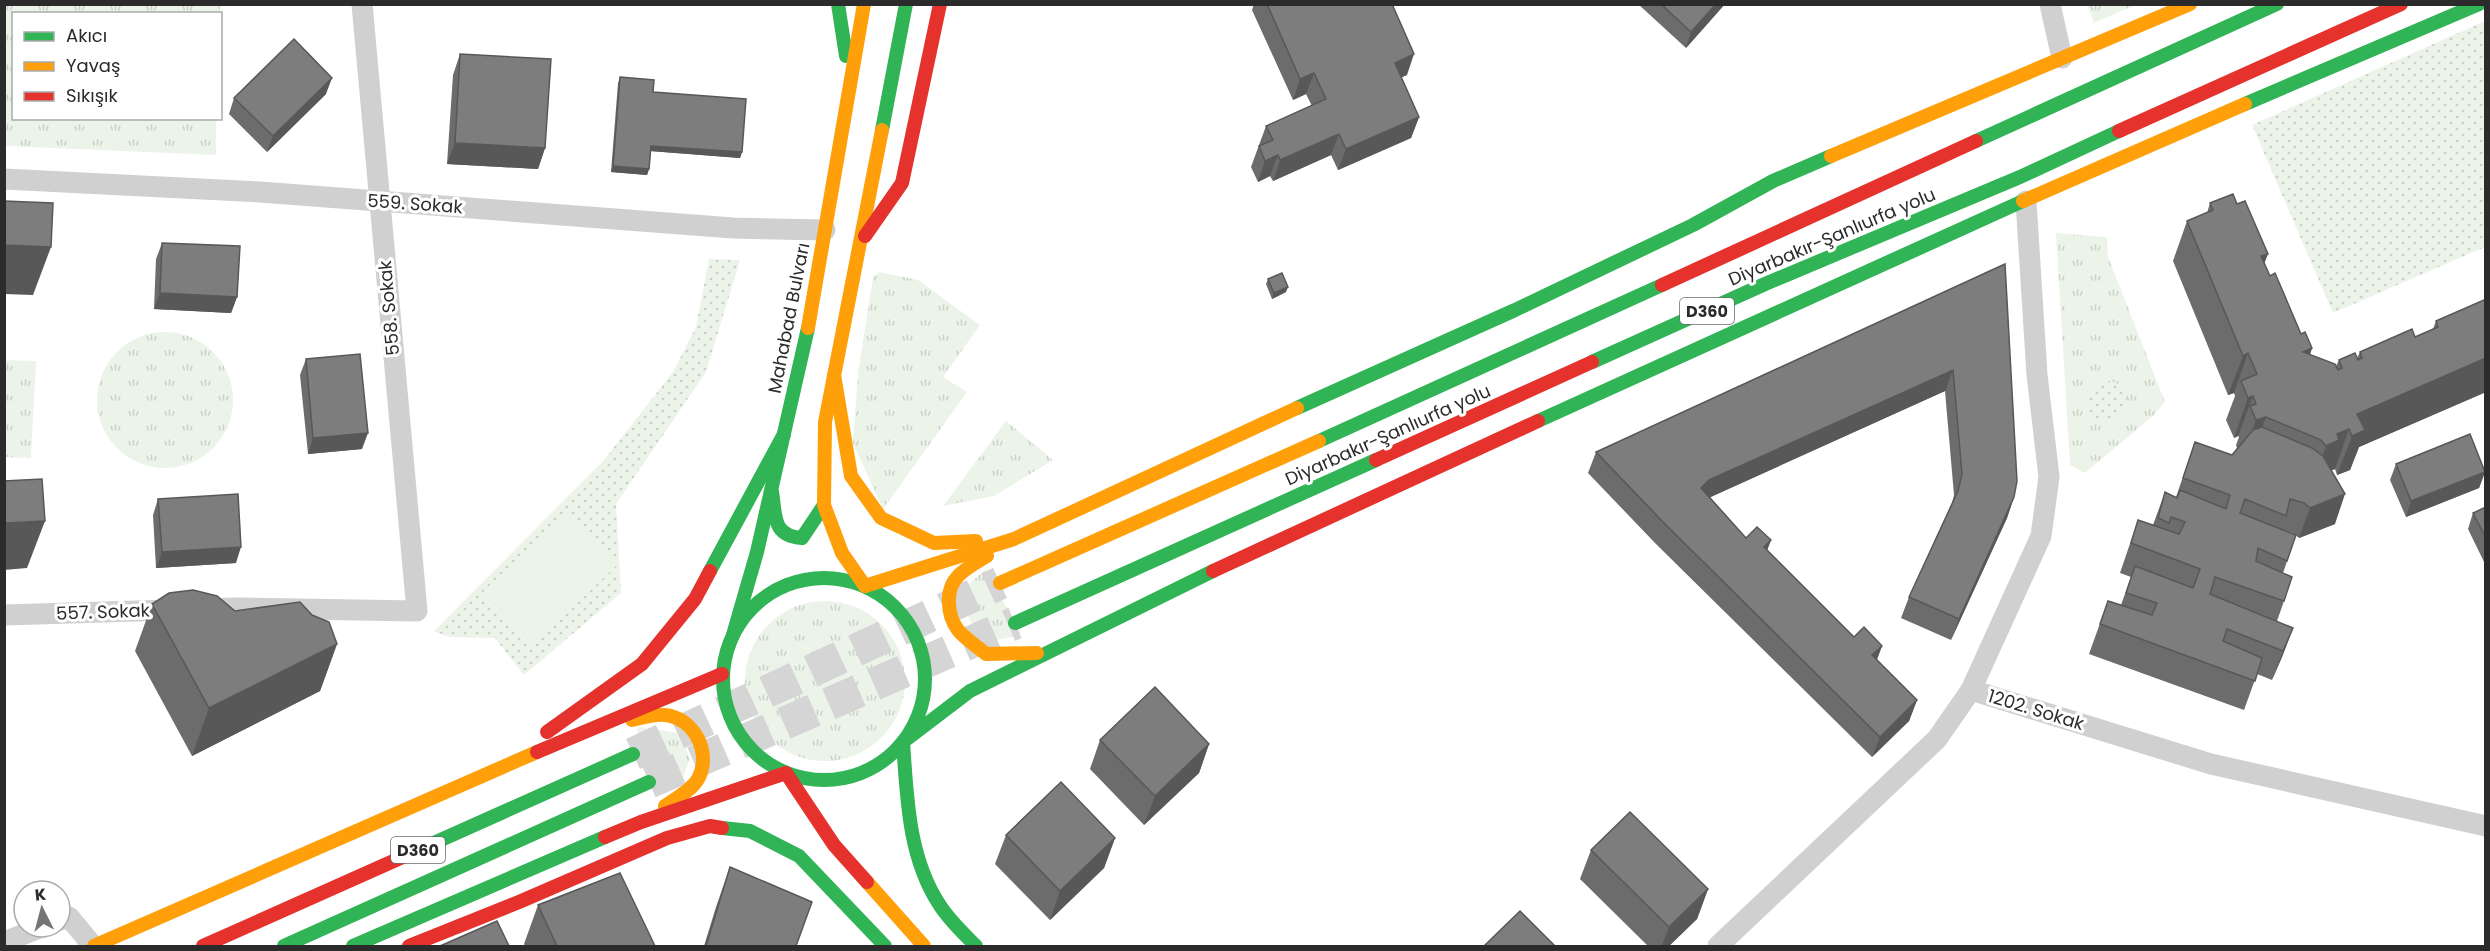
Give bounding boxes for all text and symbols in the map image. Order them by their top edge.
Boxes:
legend [12,12,222,120]
text: Akıcı [66,23,107,48]
text: Yavaş [66,53,120,78]
text: Sıkışık [66,83,119,108]
street label: Diyarbakır-Şanlıurfa yolu [1724,182,1939,292]
street label: 559. Sokak [367,188,464,219]
street label: Mahabad Bulvarı [762,240,815,395]
street label: 558. Sokak [372,259,405,357]
road number: D360 [1680,298,1734,324]
street label: Diyarbakır-Şanlıurfa yolu [1281,378,1495,491]
street label: 557. Sokak [56,597,151,626]
street label: 1202. Sokak [1985,683,2088,736]
road number: D360 [391,837,445,863]
north arrow [12,879,72,939]
text: K [34,883,47,907]

